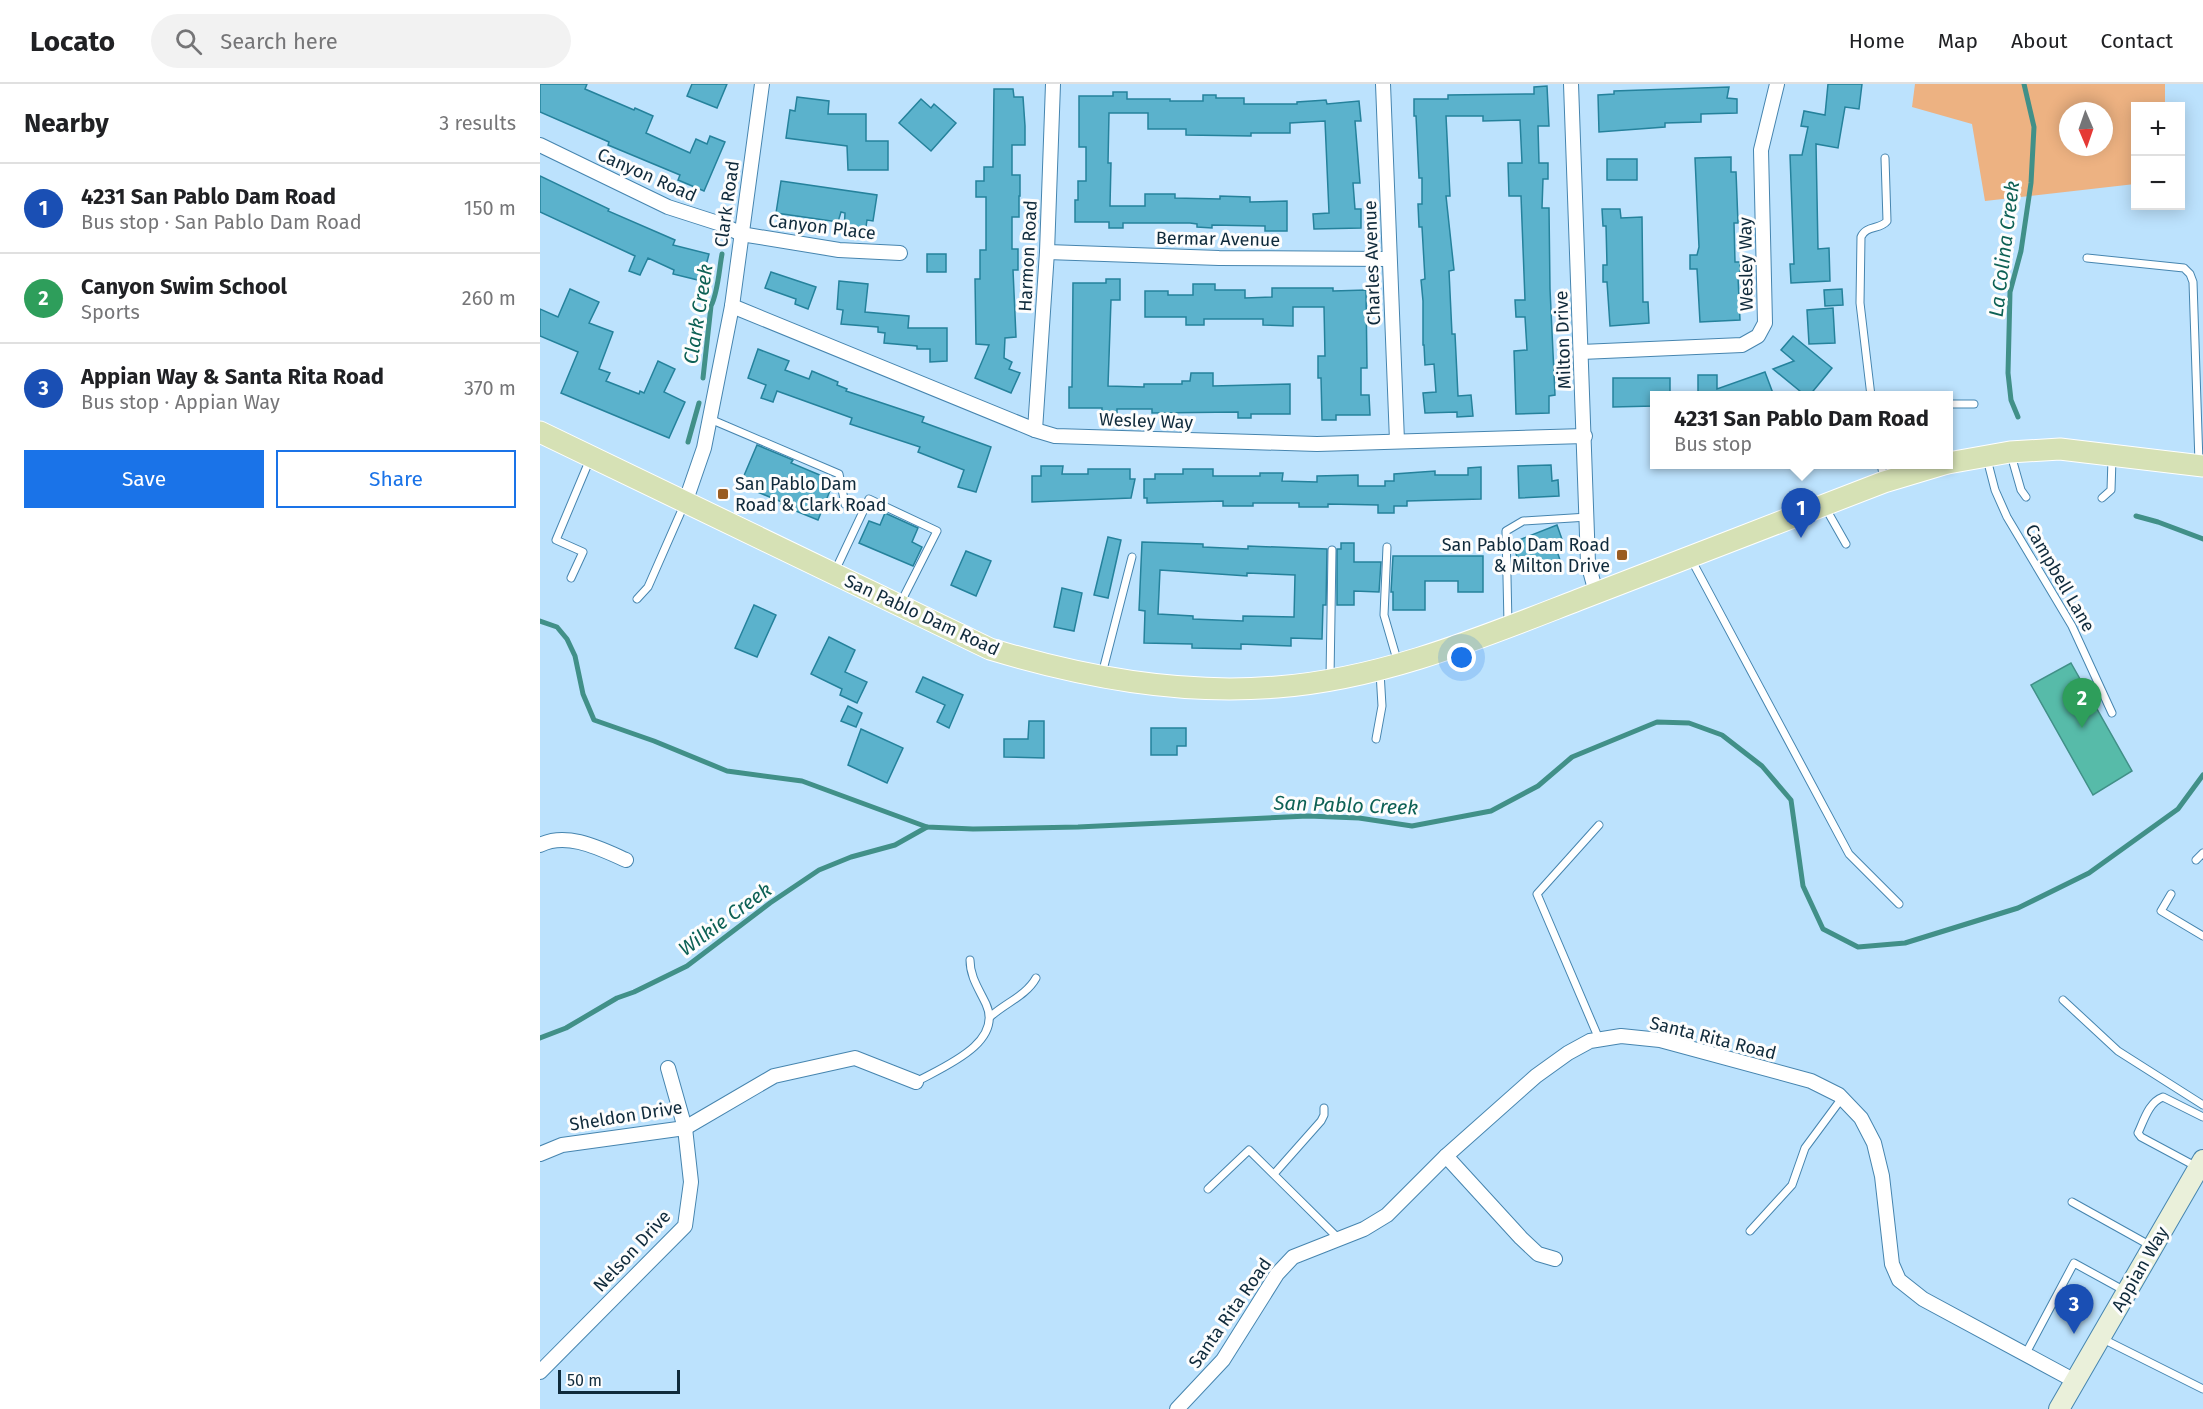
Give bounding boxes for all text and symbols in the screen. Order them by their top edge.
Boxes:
search box [151,14,571,68]
text: Locato [30,25,115,58]
icon: search [172,25,205,58]
text: Search here [220,28,338,55]
text: Home [1849,28,1905,54]
text: Map [1938,28,1978,54]
text: About [2011,28,2068,54]
text: Contact [2101,28,2173,54]
north arrow [2059,102,2113,156]
map controls [2131,102,2185,210]
button: + [2131,102,2185,156]
text: Nearby [24,108,109,139]
text: 3 results [439,111,516,135]
street label: Canyon Road [594,143,700,207]
button: − [2131,156,2185,210]
street label: Clark Road [710,159,744,249]
water label: La Colina Creek [1984,179,2024,318]
text: 4231 San Pablo Dam Road [81,183,336,210]
text: 1 [39,196,48,220]
text: 150 m [464,196,516,220]
street label: Harmon Road [1014,200,1042,312]
street label: Charles Avenue [1359,200,1385,326]
street label: Canyon Place [767,209,877,245]
text: Bus stop · San Pablo Dam Road [81,210,362,234]
street label: Wesley Way [1734,217,1758,311]
street label: Bermar Avenue [1156,227,1280,251]
water label: Clark Creek [678,262,718,366]
text: Canyon Swim School [81,273,287,300]
text: 2 [38,286,49,310]
text: 260 m [462,286,516,310]
street label: Milton Drive [1550,290,1576,390]
text: Sports [81,300,140,324]
text: Appian Way & Santa Rita Road [81,363,384,390]
text: 3 [38,376,49,400]
text: 370 m [464,376,516,400]
text: Bus stop · Appian Way [81,390,280,414]
popup [1650,391,1953,469]
text: 4231 San Pablo Dam Road [1674,405,1929,432]
street label: Wesley Way [1099,408,1194,434]
text: Bus stop [1674,432,1752,456]
button: Save [24,450,264,508]
button: Share [276,450,516,508]
place label: San Pablo Dam Road & Clark Road [735,473,887,516]
marker: San Pablo Dam Road & Clark Road [716,487,730,501]
pin: 1 [1782,488,1820,538]
street label: Campbell Lane [2020,520,2100,636]
place label: San Pablo Dam Road & Milton Drive [1442,534,1610,577]
marker: San Pablo Dam Road & Milton Drive [1615,548,1629,562]
street label: San Pablo Dam Road [841,569,1003,661]
your location [1447,643,1476,672]
pin: 2 [2062,678,2102,728]
water label: San Pablo Creek [1272,790,1419,820]
water label: Wilkie Creek [674,877,776,961]
street label: Santa Rita Road [1648,1012,1778,1064]
street label: Sheldon Drive [568,1096,684,1136]
street label: Nelson Drive [589,1206,675,1296]
street label: Appian Way [2107,1222,2173,1315]
street label: Santa Rita Road [1184,1254,1276,1372]
pin: 3 [2054,1284,2093,1334]
scale bar [558,1367,680,1394]
text: 50 m [567,1371,602,1390]

